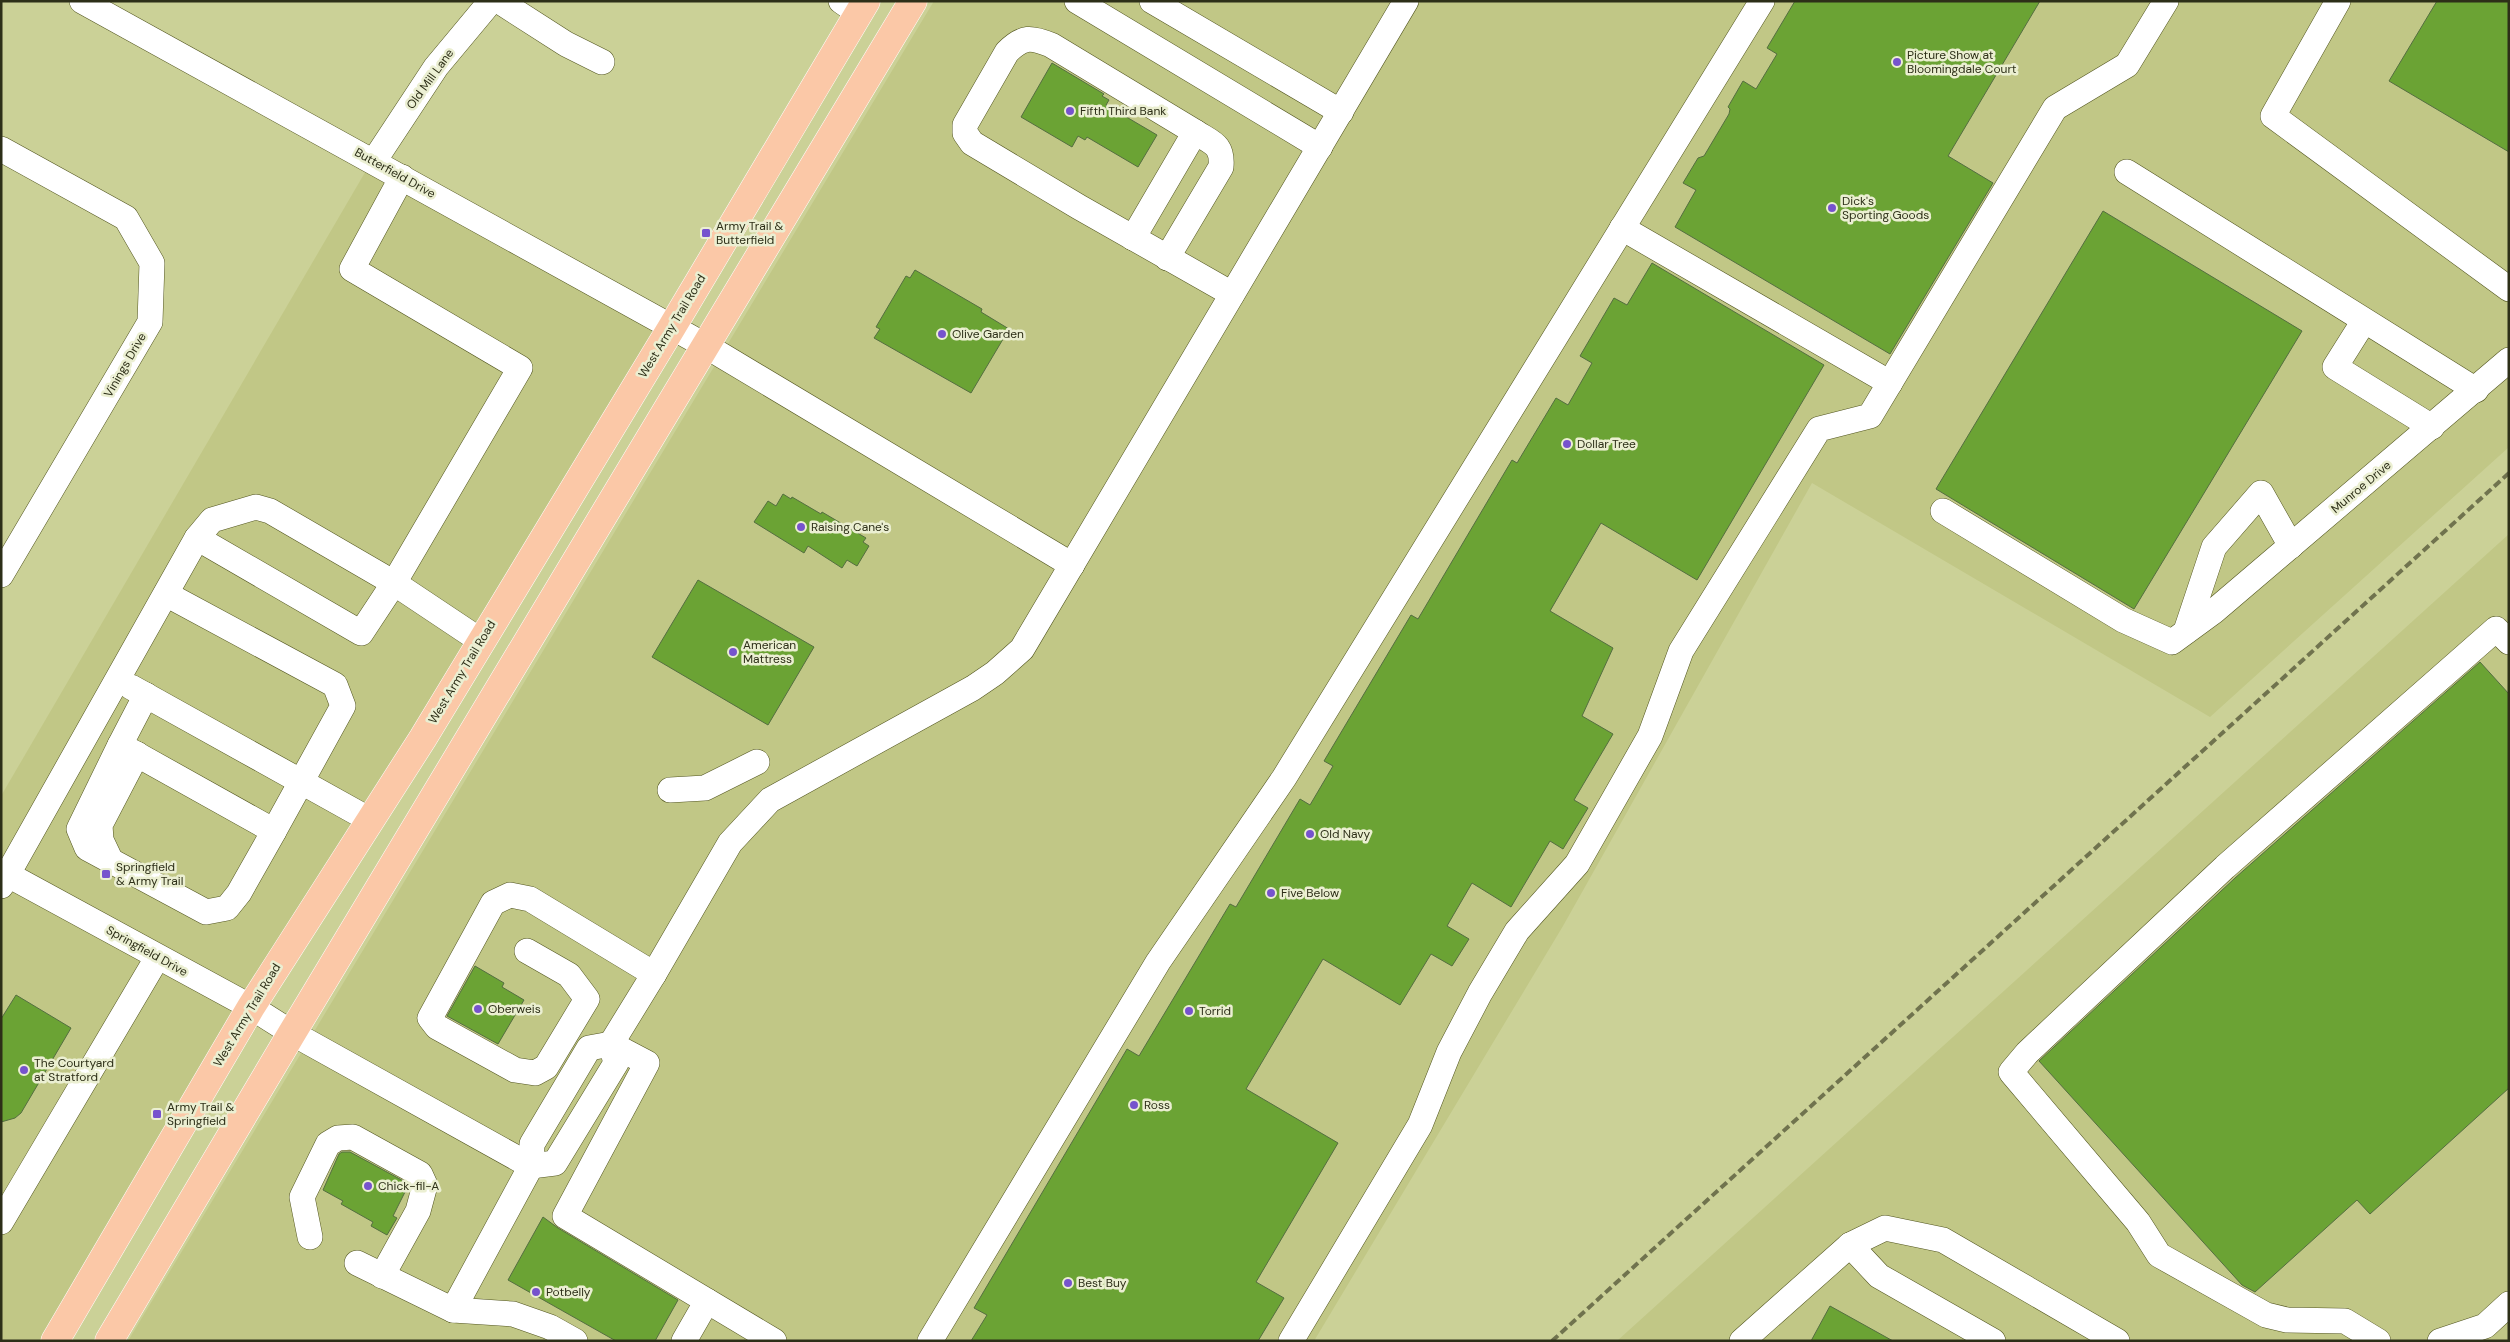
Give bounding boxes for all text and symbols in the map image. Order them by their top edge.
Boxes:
street label: Old Mill Lane [403,46,457,112]
place label: Picture Show at Bloomingdale Court [1907,47,2017,77]
marker: Picture Show at Bloomingdale Court [1891,56,1903,68]
place label: Fifth Third Bank [1080,103,1166,119]
marker: Fifth Third Bank [1064,105,1076,117]
street label: Butterfield Drive [352,144,438,202]
place label: Dick's Sporting Goods [1842,193,1929,223]
marker: Dick's Sporting Goods [1826,202,1838,214]
place label: Army Trail & Butterfield [716,218,784,248]
marker: Army Trail & Butterfield [700,227,712,239]
street label: West Army Trail Road [635,271,709,381]
place label: Olive Garden [952,326,1024,342]
marker: Olive Garden [936,328,948,340]
street label: Vinings Drive [100,330,150,400]
place label: Dollar Tree [1577,436,1636,452]
marker: Dollar Tree [1561,438,1573,450]
street label: Munroe Drive [2328,457,2394,517]
place label: Raising Cane's [811,519,889,535]
marker: Raising Cane's [795,521,807,533]
street label: West Army Trail Road [425,617,499,727]
place label: American Mattress [743,637,796,667]
marker: American Mattress [727,646,739,658]
place label: Old Navy [1320,826,1371,842]
marker: Old Navy [1304,828,1316,840]
place label: Springfield & Army Trail [116,859,183,889]
marker: Springfield & Army Trail [100,868,112,880]
place label: Five Below [1281,885,1339,901]
marker: Five Below [1265,887,1277,899]
street label: Springfield Drive [103,922,191,980]
street label: West Army Trail Road [210,960,284,1070]
place label: Oberweis [488,1001,541,1017]
marker: Oberweis [472,1003,484,1015]
place label: Torrid [1199,1003,1231,1019]
marker: Torrid [1183,1005,1195,1017]
place label: The Courtyard at Stratford [34,1055,114,1085]
marker: The Courtyard at Stratford [18,1064,30,1076]
place label: Ross [1144,1097,1170,1113]
place label: Army Trail & Springfield [167,1099,235,1129]
marker: Ross [1128,1099,1140,1111]
marker: Army Trail & Springfield [151,1108,163,1120]
place label: Chick-fil-A [378,1178,439,1194]
marker: Chick-fil-A [362,1180,374,1192]
place label: Best Buy [1078,1275,1127,1291]
marker: Best Buy [1062,1277,1074,1289]
place label: Potbelly [546,1284,591,1300]
marker: Potbelly [530,1286,542,1298]

